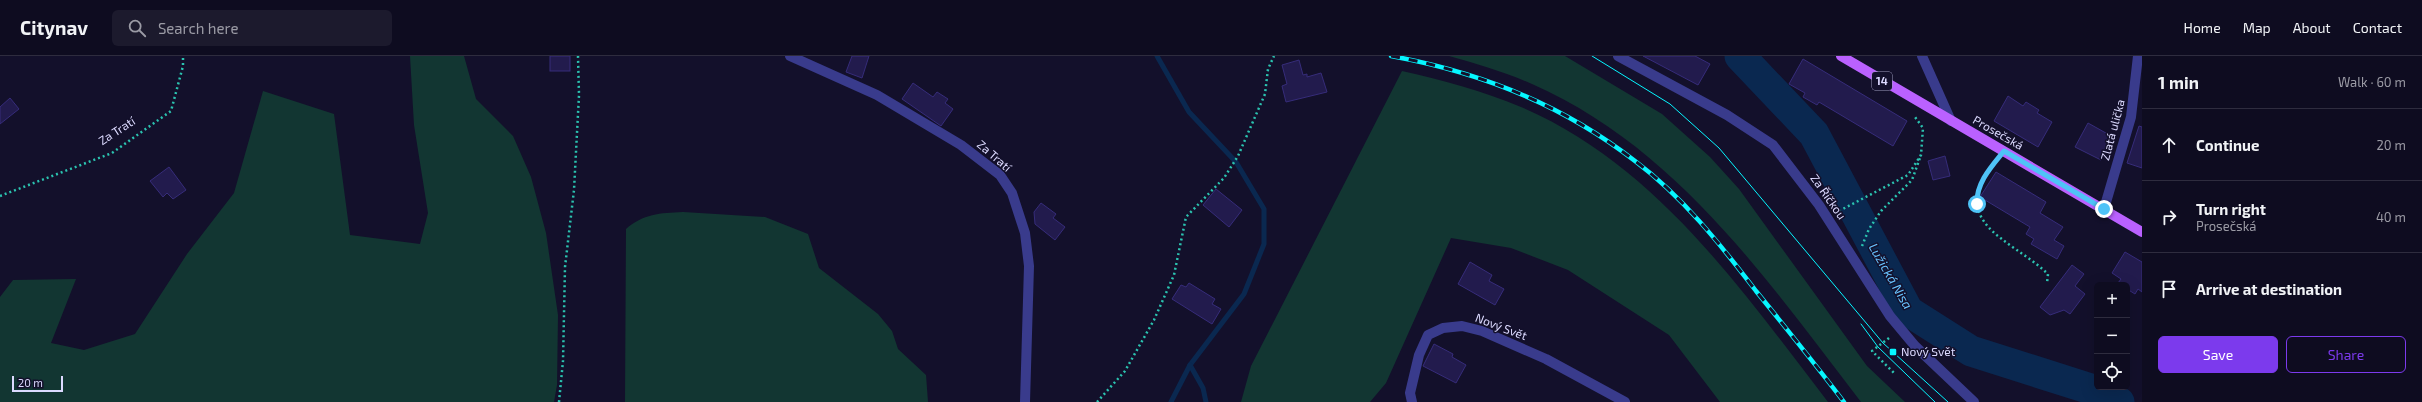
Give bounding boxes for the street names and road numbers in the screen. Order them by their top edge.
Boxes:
road number: 14 [1872,72,1892,90]
street label: Zlatá ulička [2097,98,2127,162]
street label: Prosečská [1971,112,2026,152]
street label: Za Tratí [96,113,138,147]
street label: Za Tratí [975,137,1015,175]
street label: Za Říčkou [1808,171,1849,222]
street label: Nový Svět [1474,310,1530,342]

